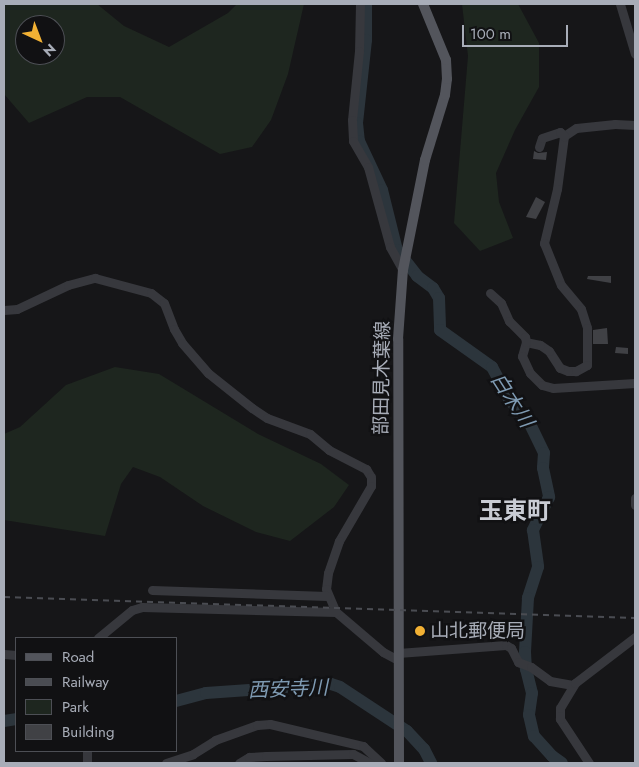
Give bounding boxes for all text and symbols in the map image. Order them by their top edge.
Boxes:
north arrow [15,15,65,65]
scale bar [464,15,570,47]
text: 100 m [470,23,511,45]
text: N [39,39,60,61]
street label: 部田見木葉線 [370,321,394,435]
water label: 白木川 [486,368,538,432]
district label: 玉東町 [479,497,551,525]
place label: 山北郵便局 [430,620,525,642]
marker: 山北郵便局 [414,625,426,637]
legend [15,637,178,752]
text: Road [62,646,94,668]
text: Railway [62,671,109,693]
water label: 西安寺川 [248,676,328,702]
text: Park [62,696,89,718]
text: Building [62,721,114,743]

